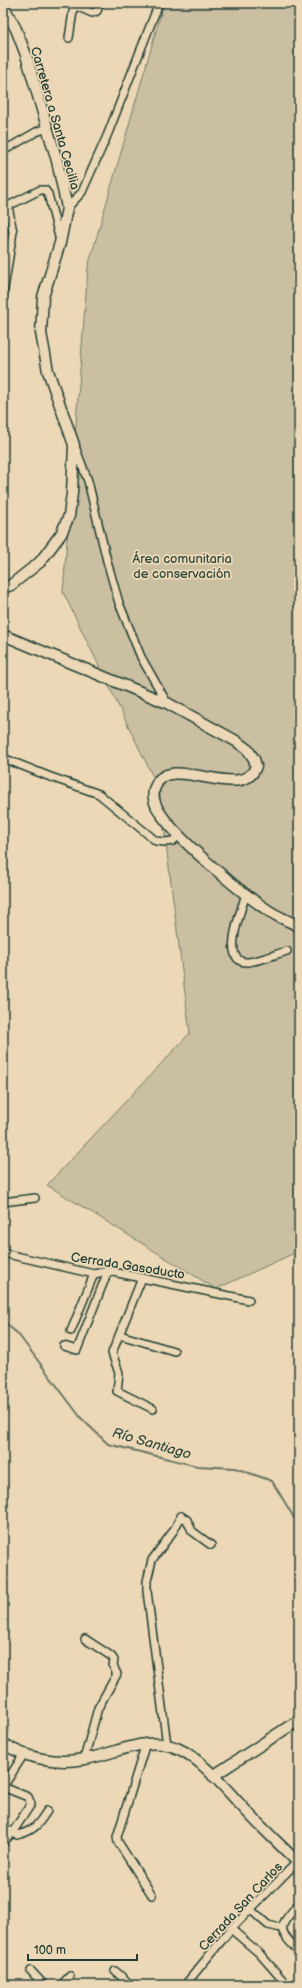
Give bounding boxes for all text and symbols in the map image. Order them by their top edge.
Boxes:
street label: Carretera a Santa Cecilia [27,45,83,192]
park label: Área comunitaria de conservación [132,550,232,582]
street label: Cerrada Gasoducto [70,1249,186,1283]
water label: Río Santiago [110,1424,193,1463]
street label: Cerrada San Carlos [196,1859,286,1954]
scale bar [28,1936,137,1962]
text: 100 m [34,1943,66,1958]

